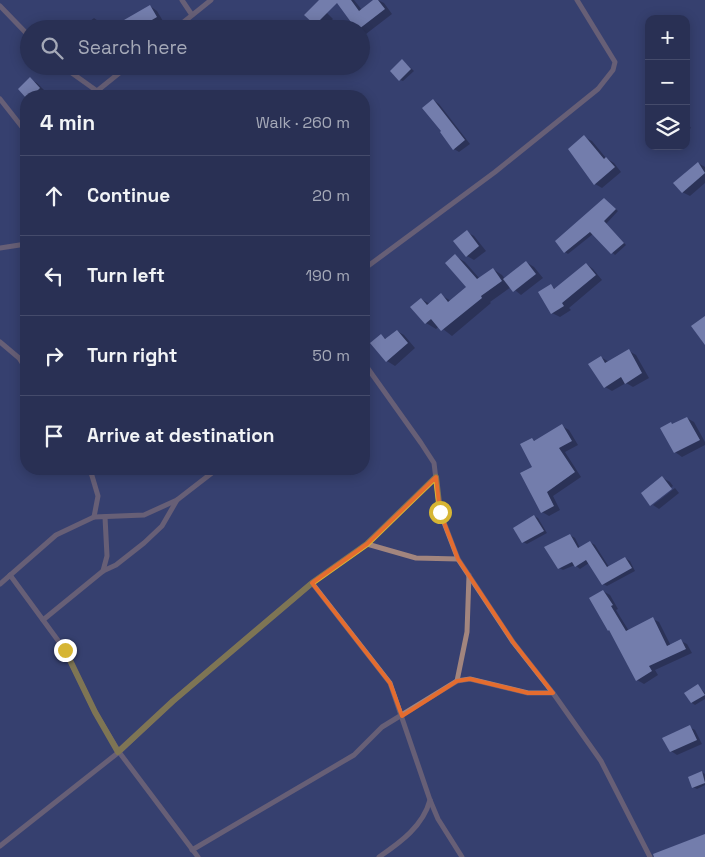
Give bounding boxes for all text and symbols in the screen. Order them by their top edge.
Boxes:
map controls [645,15,690,150]
button: + [645,15,690,60]
search box [20,20,370,75]
icon: search [38,34,66,62]
text: Search here [78,35,188,60]
button: − [645,60,690,105]
button: layers [645,105,690,150]
text: 4 min [40,109,95,136]
text: Walk · 260 m [256,112,350,133]
icon: ahead [40,182,68,210]
text: Continue [87,183,170,208]
text: 20 m [312,185,350,206]
icon: left [40,262,68,290]
text: Turn left [87,263,165,288]
text: 190 m [305,265,350,286]
icon: right [40,342,68,370]
text: Turn right [87,343,177,368]
text: 50 m [312,345,350,366]
icon: arrive [40,422,68,450]
text: Arrive at destination [87,423,275,448]
route start [429,501,452,524]
route end [54,639,77,662]

